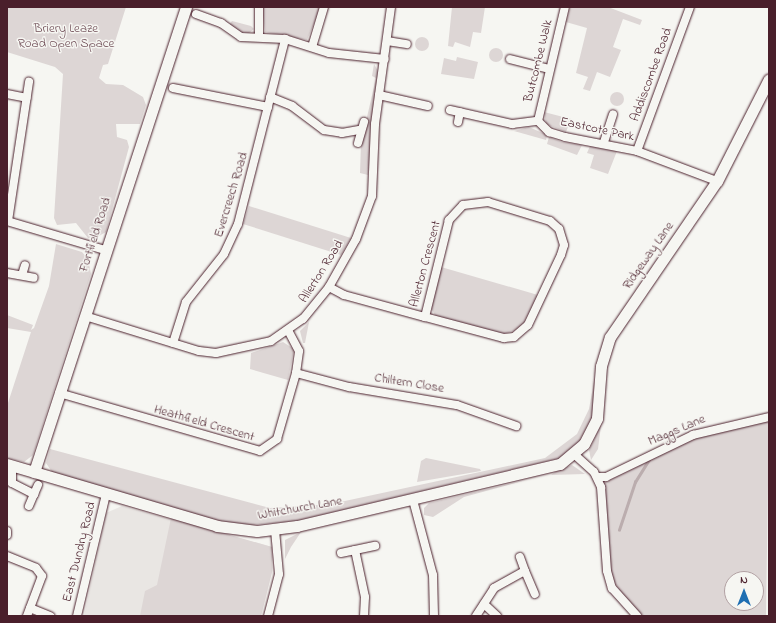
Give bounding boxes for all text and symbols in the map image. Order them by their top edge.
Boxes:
street label: Butcombe Walk [521,18,557,104]
park label: Briery Leaze Road Open Space [18,22,114,53]
street label: Addiscombe Road [628,26,676,124]
street label: Eastcote Park [559,115,635,145]
street label: Evercreech Road [212,151,252,239]
street label: Fortfield Road [77,196,115,274]
street label: Allerton Crescent [407,219,445,309]
street label: Ridgeway Lane [620,219,678,293]
street label: Allerton Road [296,238,348,306]
street label: Chiltern Close [373,371,445,397]
street label: Heathfield Crescent [152,402,256,446]
street label: Maggs Lane [646,412,708,450]
street label: Whitchurch Lane [256,494,344,524]
street label: East Dundry Road [60,500,100,604]
north arrow [724,571,764,611]
text: N [740,572,748,588]

